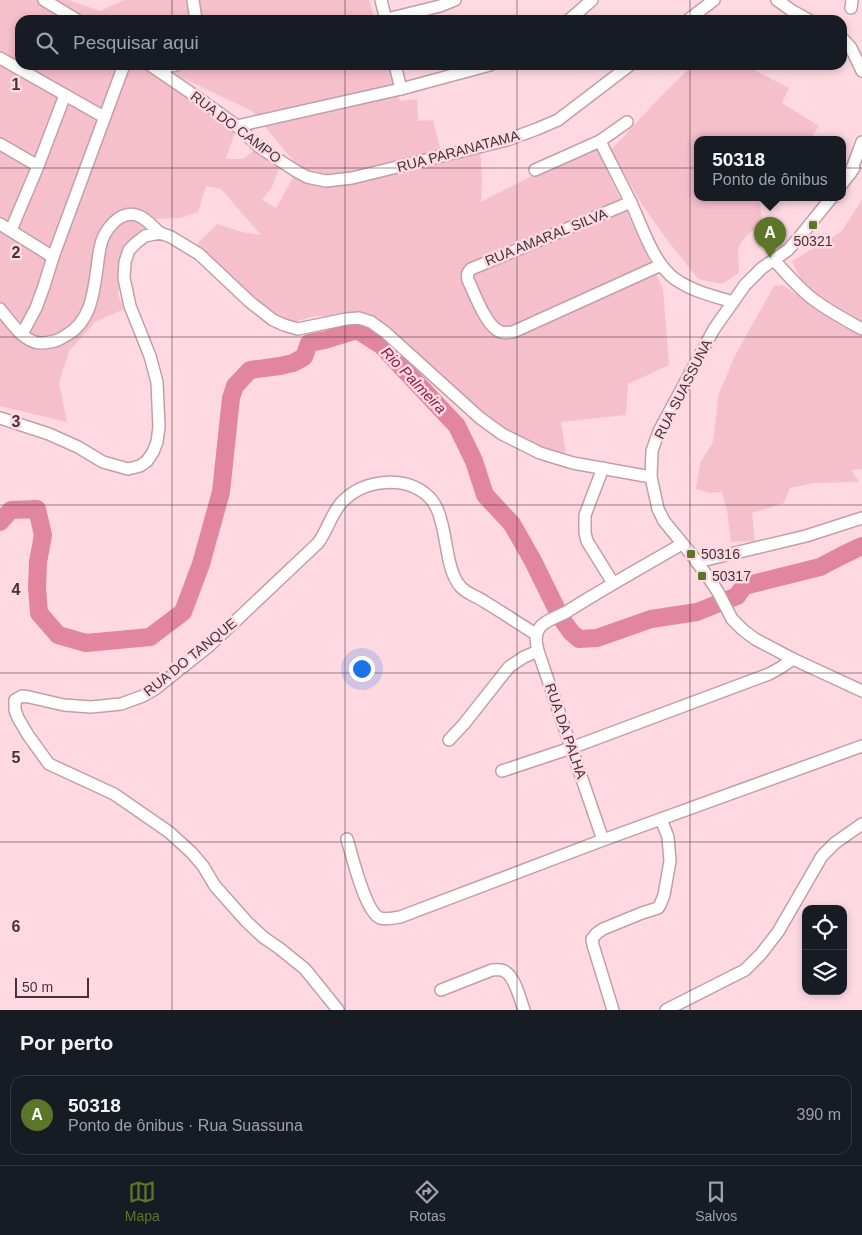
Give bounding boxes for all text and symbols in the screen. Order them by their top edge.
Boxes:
search box [15,15,847,70]
icon: search [33,29,61,57]
text: Pesquisar aqui [73,32,199,53]
text: 1 [12,76,21,93]
street label: RUA DO CAMPO [188,88,284,166]
street label: RUA PARANATAMA [395,127,522,175]
popup [694,136,846,201]
text: 50318 [712,149,765,170]
text: Ponto de ônibus [712,171,828,188]
street label: RUA AMARAL SILVA [483,205,610,269]
pin: A [754,217,786,258]
marker: 50321 [807,219,819,231]
place label: 50321 [794,233,833,249]
text: 2 [12,244,21,261]
street label: RUA SUASSUNA [651,336,715,442]
water label: Rio Palmeira [378,343,450,417]
text: 3 [12,413,21,430]
place label: 50316 [701,546,740,562]
marker: 50316 [685,548,697,560]
place label: 50317 [712,568,751,584]
marker: 50317 [696,570,708,582]
text: 4 [12,581,21,598]
street label: RUA DO TANQUE [140,615,240,699]
your location [349,656,375,682]
street label: RUA DA PALHA [542,681,590,782]
text: 5 [12,749,21,766]
map controls [802,905,847,995]
button: locate [802,905,847,950]
text: 6 [12,918,21,935]
button: layers [802,950,847,995]
scale bar [15,975,89,998]
text: 50 m [22,979,53,995]
text: Por perto [20,1031,113,1054]
text: 50318 [68,1095,121,1116]
text: A [31,1106,43,1123]
text: 390 m [797,1106,841,1123]
text: Ponto de ônibus · Rua Suassuna [68,1117,303,1134]
tab: Mapa [125,1178,160,1224]
tab: Rotas [409,1178,446,1224]
tab: Salvos [695,1178,737,1224]

